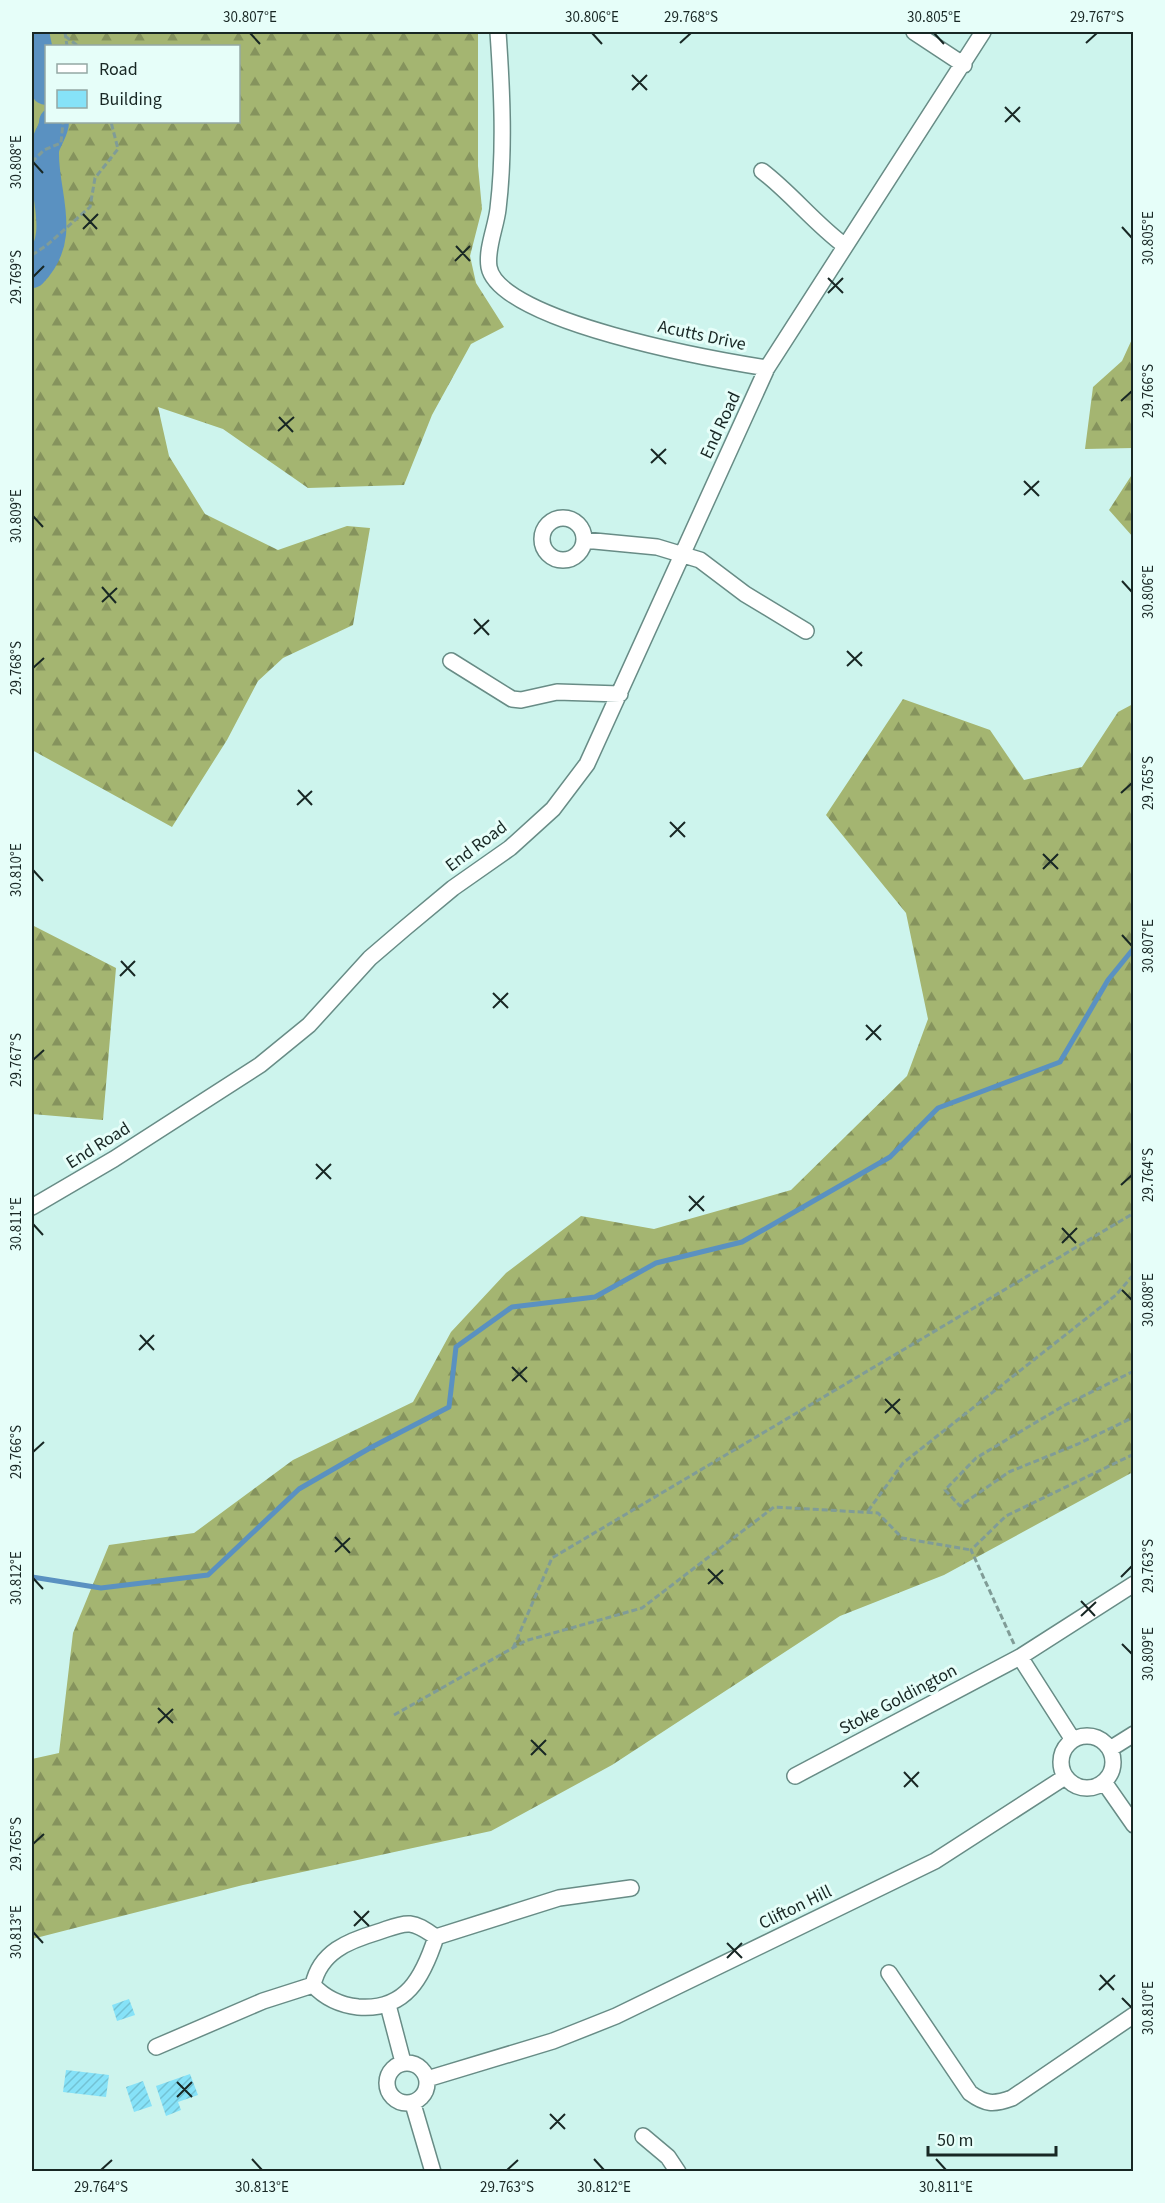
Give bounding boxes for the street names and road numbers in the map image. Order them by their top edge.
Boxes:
street label: Acutts Drive [655,314,748,357]
street label: End Road [694,387,747,463]
street label: End Road [440,815,512,878]
street label: End Road [61,1116,135,1175]
street label: Stoke Goldington [835,1658,962,1741]
street label: Clifton Hill [755,1879,836,1936]

